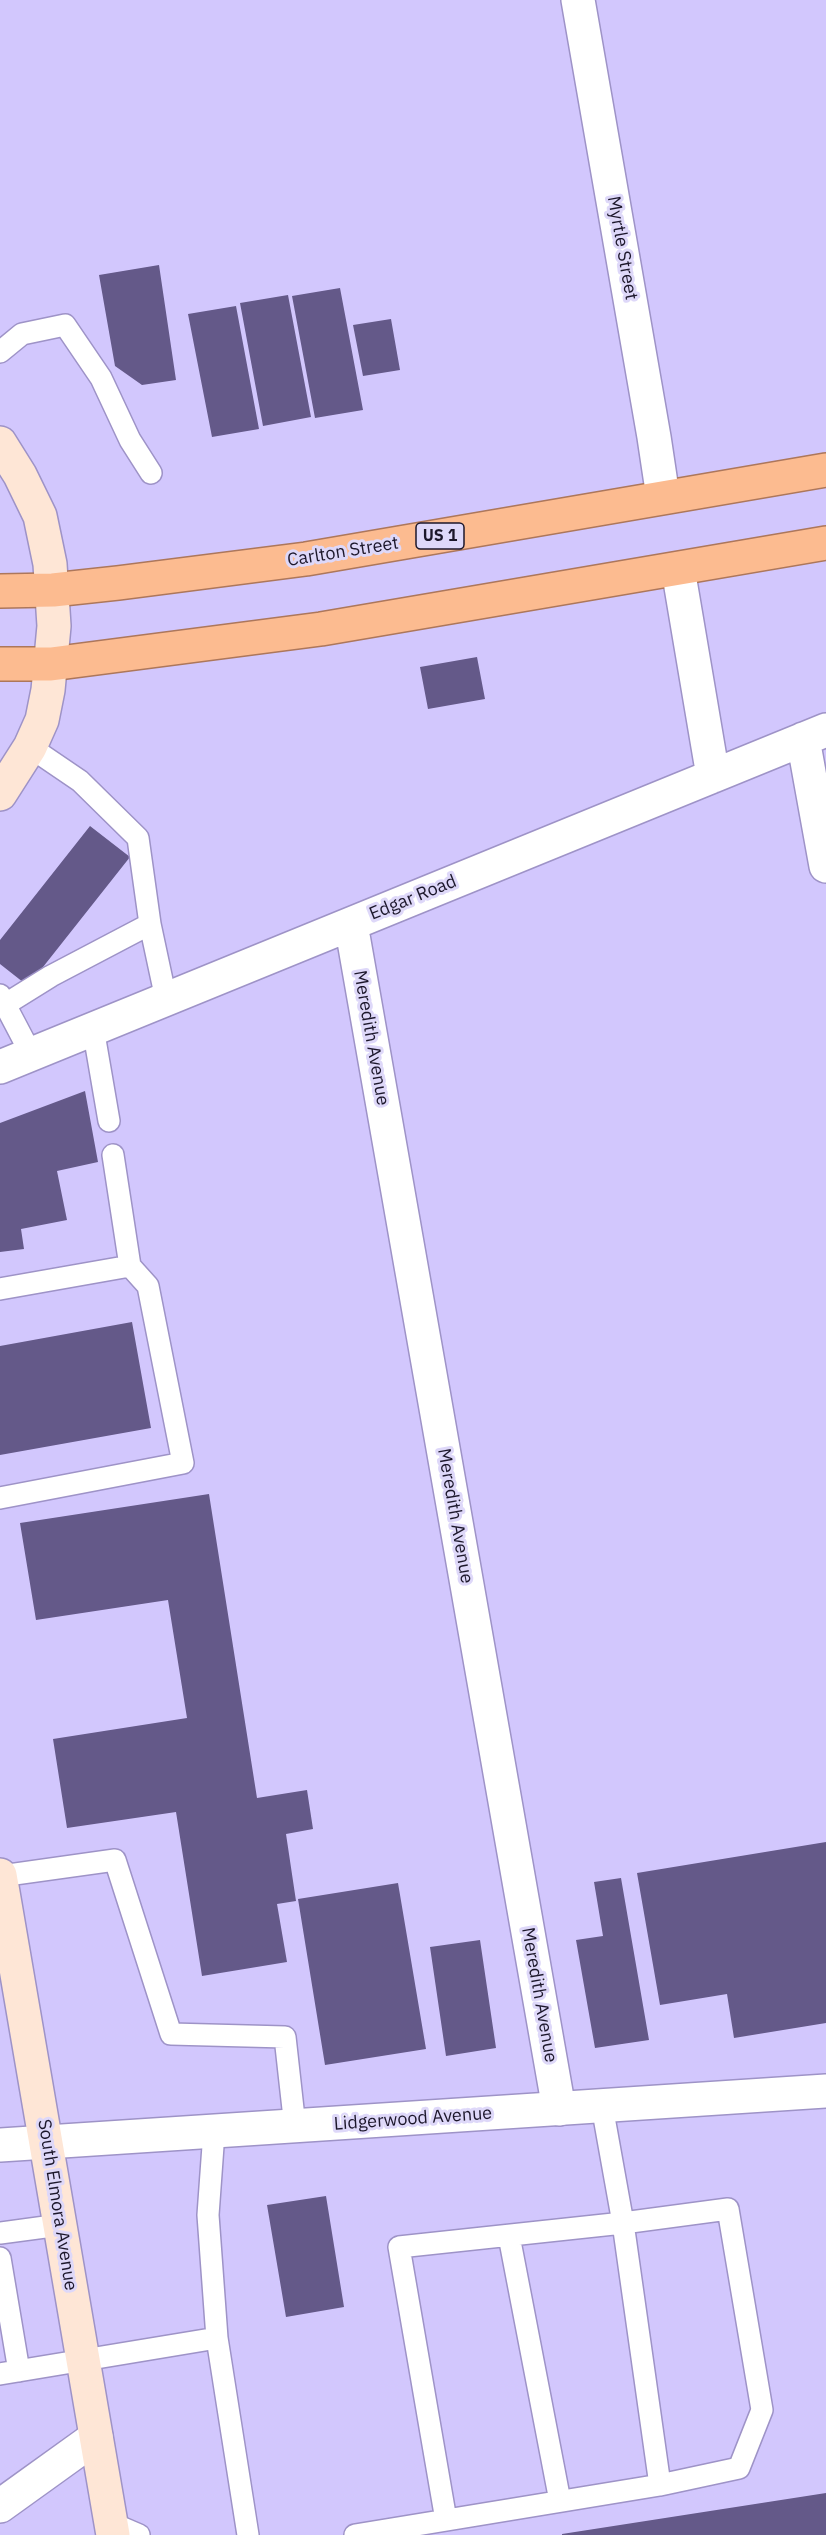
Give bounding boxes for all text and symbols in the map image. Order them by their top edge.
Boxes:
street label: Myrtle Street [602,194,642,302]
road number: US 1 [416,523,464,549]
street label: Carlton Street [286,533,400,571]
street label: Edgar Road [366,871,460,925]
street label: Meredith Avenue [348,969,394,1107]
street label: Meredith Avenue [432,1447,478,1585]
street label: Meredith Avenue [516,1926,562,2064]
street label: Lidgerwood Avenue [333,2103,493,2135]
street label: South Elmora Avenue [33,2118,81,2292]

